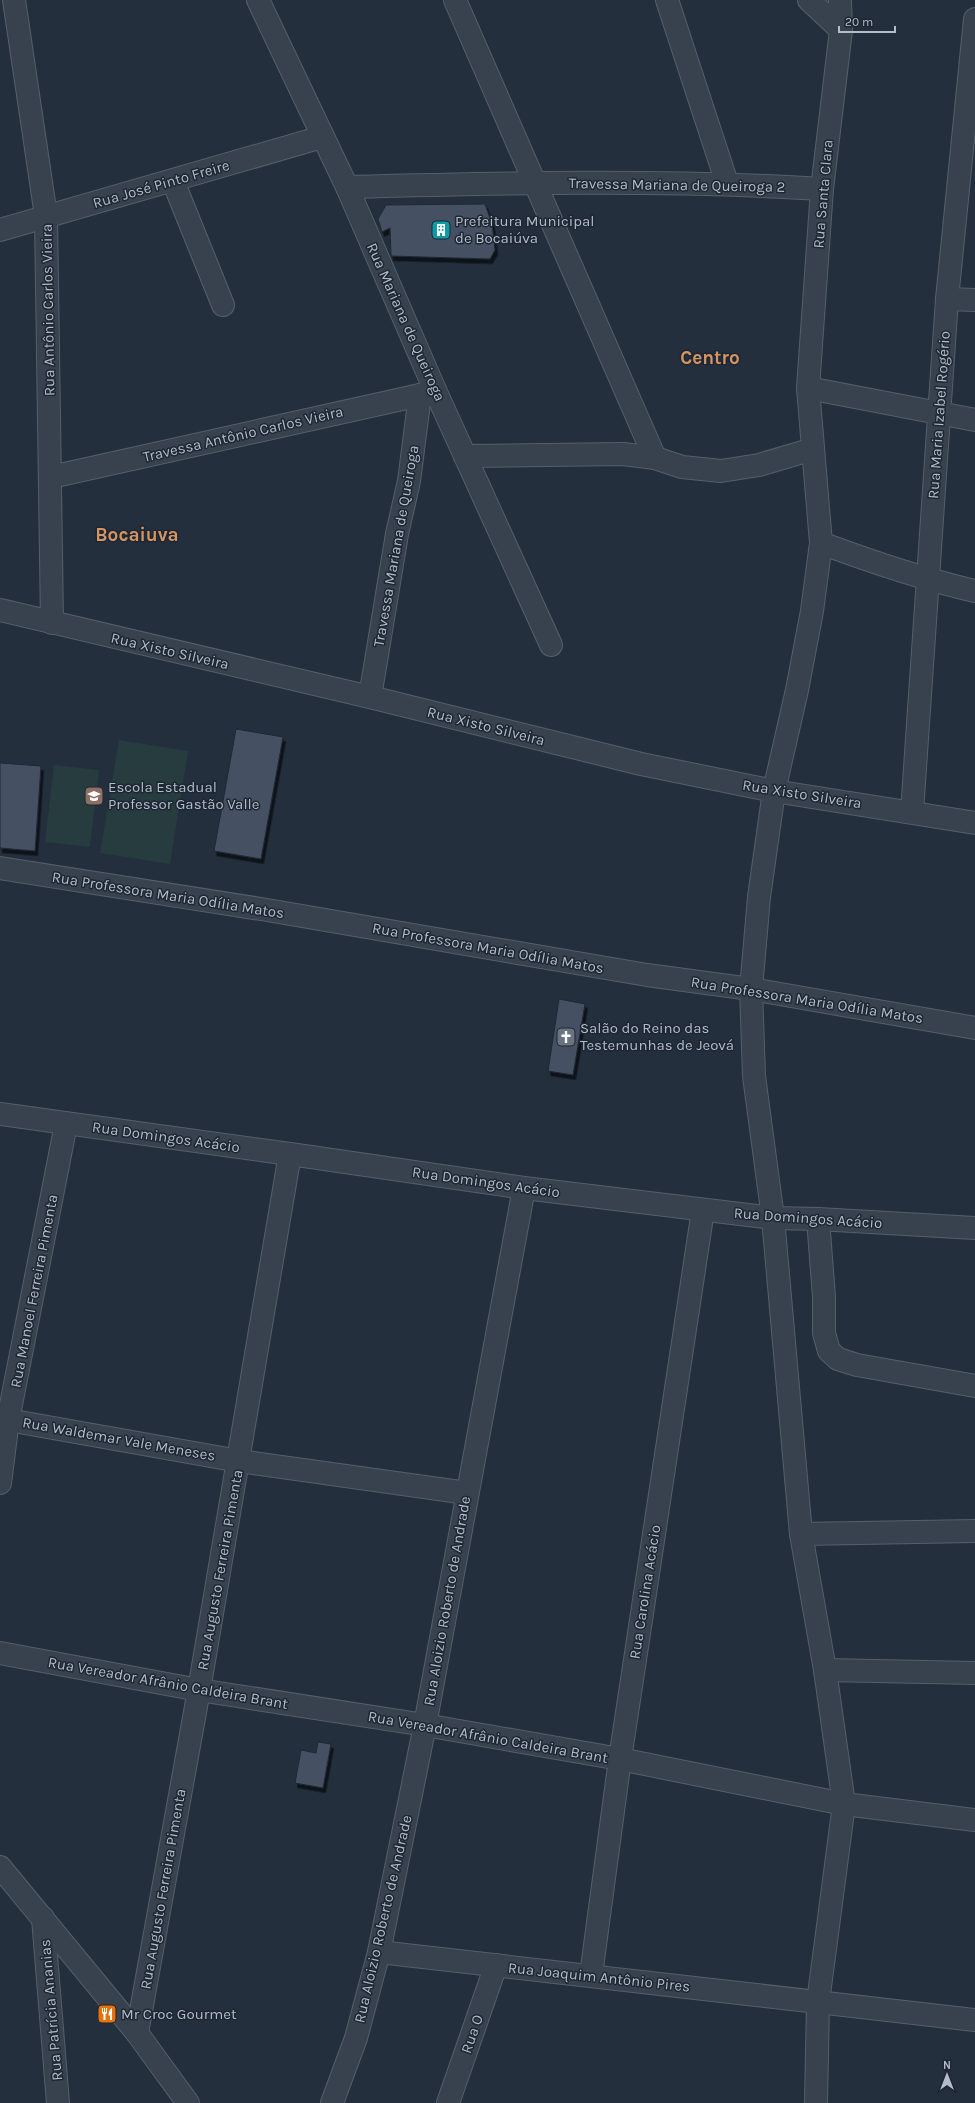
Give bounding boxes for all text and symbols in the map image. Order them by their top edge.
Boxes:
scale bar [839,8,895,34]
text: 20 m [845,15,873,29]
street label: Rua Santa Clara [809,139,837,249]
street label: Rua José Pinto Freire [91,156,231,212]
street label: Travessa Mariana de Queiroga 2 [569,174,785,196]
place label: Prefeitura Municipal de Bocaiúva [455,212,594,247]
building icon: Prefeitura Municipal de Bocaiúva [430,219,452,241]
street label: Rua Antônio Carlos Vieira [37,224,59,396]
street label: Rua Mariana de Queiroga [363,240,449,404]
street label: Rua Maria Izabel Rogério [924,330,954,500]
district label: Centro [680,347,740,369]
street label: Travessa Antônio Carlos Vieira [141,402,345,466]
street label: Travessa Mariana de Queiroga [369,444,423,648]
district label: Bocaiuva [95,524,179,546]
street label: Rua Xisto Silveira [109,629,231,673]
street label: Rua Xisto Silveira [425,703,547,749]
street label: Rua Xisto Silveira [741,776,863,812]
place label: Escola Estadual Professor Gastão Valle [108,778,259,813]
school or university icon: Escola Estadual Professor Gastão Valle [83,785,105,807]
street label: Rua Professora Maria Odília Matos [51,868,285,922]
street label: Rua Professora Maria Odília Matos [371,919,605,977]
street label: Rua Professora Maria Odília Matos [690,973,924,1027]
place label: Salão do Reino das Testemunhas de Jeová [580,1019,734,1054]
church icon: Salão do Reino das Testemunhas de Jeová [555,1026,577,1048]
street label: Rua Domingos Acácio [91,1118,241,1156]
street label: Rua Domingos Acácio [411,1163,561,1201]
street label: Rua Manoel Ferreira Pimenta [6,1193,62,1389]
street label: Rua Domingos Acácio [733,1204,883,1232]
street label: Rua Waldemar Vale Meneses [21,1413,217,1465]
street label: Rua Augusto Ferreira Pimenta [193,1468,247,1672]
street label: Rua Aloizio Roberto de Andrade [420,1495,474,1707]
street label: Rua Carolina Acácio [625,1524,665,1660]
street label: Rua Vereador Afrânio Caldeira Brant [47,1653,290,1713]
street label: Rua Vereador Afrânio Caldeira Brant [367,1707,610,1767]
street label: Rua Augusto Ferreira Pimenta [136,1787,190,1991]
street label: Rua Aloizio Roberto de Andrade [350,1813,416,2025]
street label: Rua Patrícia Ananias [36,1939,66,2081]
street label: Rua Joaquim Antônio Pires [507,1958,691,1996]
restaurant icon: Mr Croc Gourmet [96,2003,118,2025]
place label: Mr Croc Gourmet [121,2005,237,2023]
street label: Rua O [457,2012,487,2056]
north arrow [927,2055,967,2095]
text: N [943,2059,951,2072]

